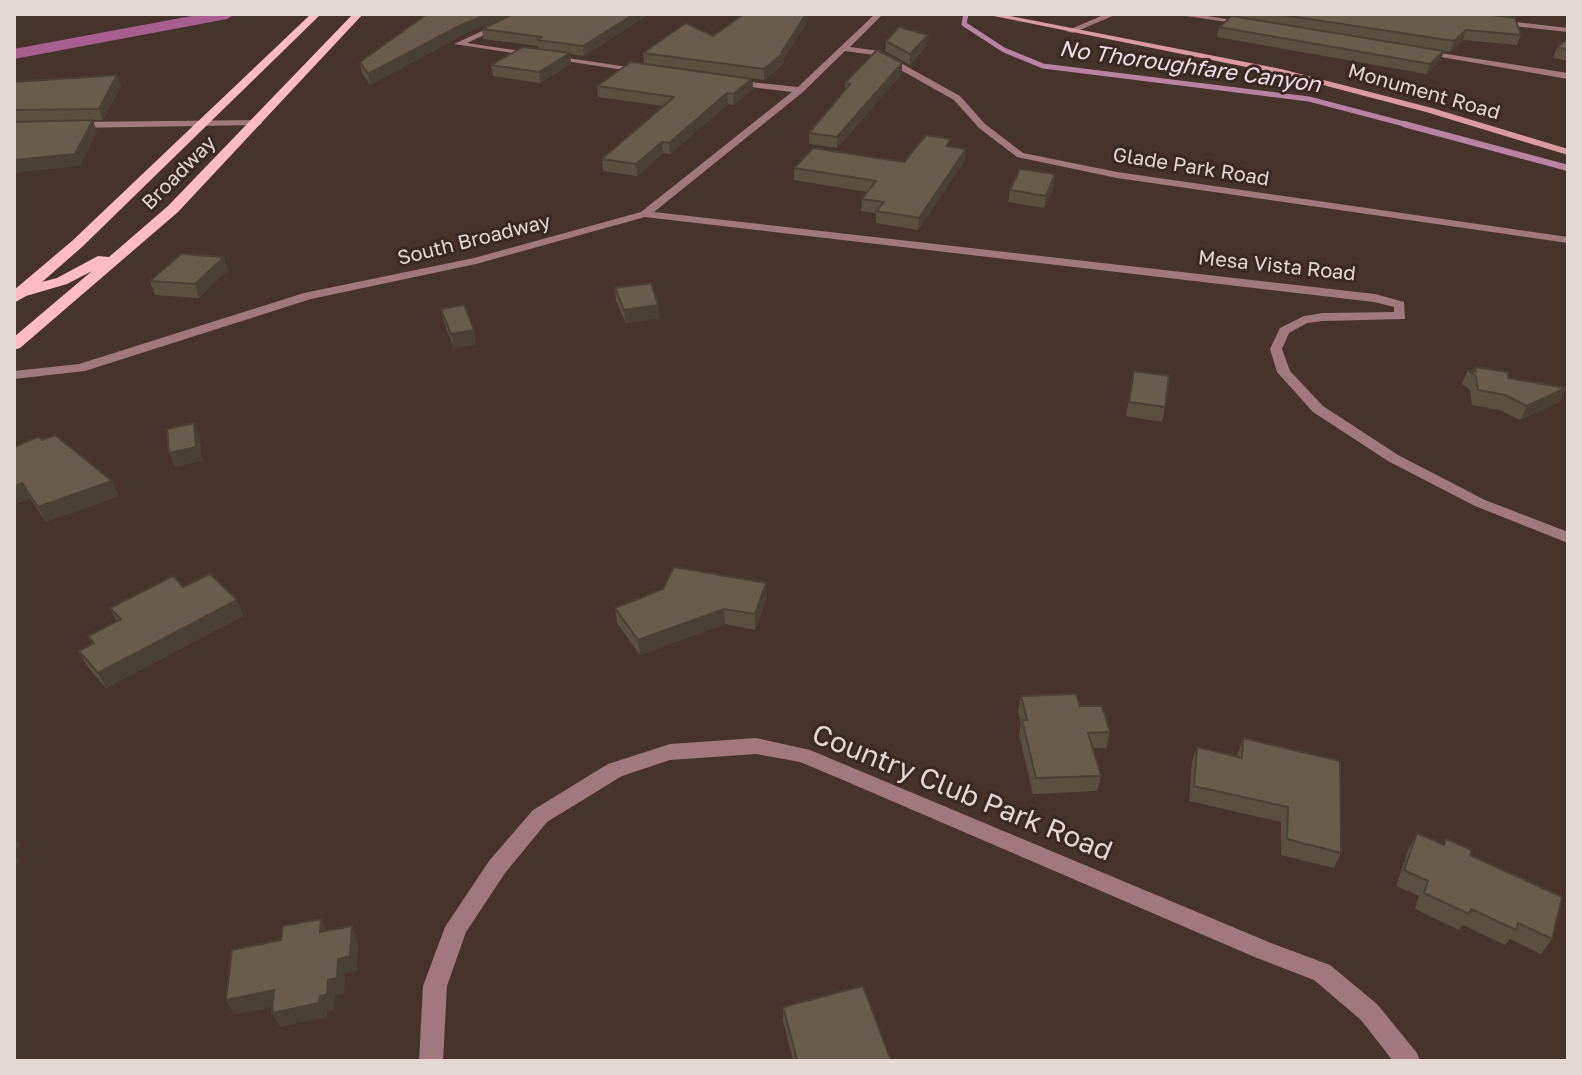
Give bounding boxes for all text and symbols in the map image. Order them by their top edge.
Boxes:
water label: No Thoroughfare Canyon [1058,36,1322,98]
street label: Monument Road [1345,59,1503,125]
street label: Broadway [137,131,221,215]
street label: Glade Park Road [1111,143,1271,191]
street label: South Broadway [395,209,553,271]
street label: Mesa Vista Road [1197,246,1357,286]
street label: Country Club Park Road [807,717,1117,869]

